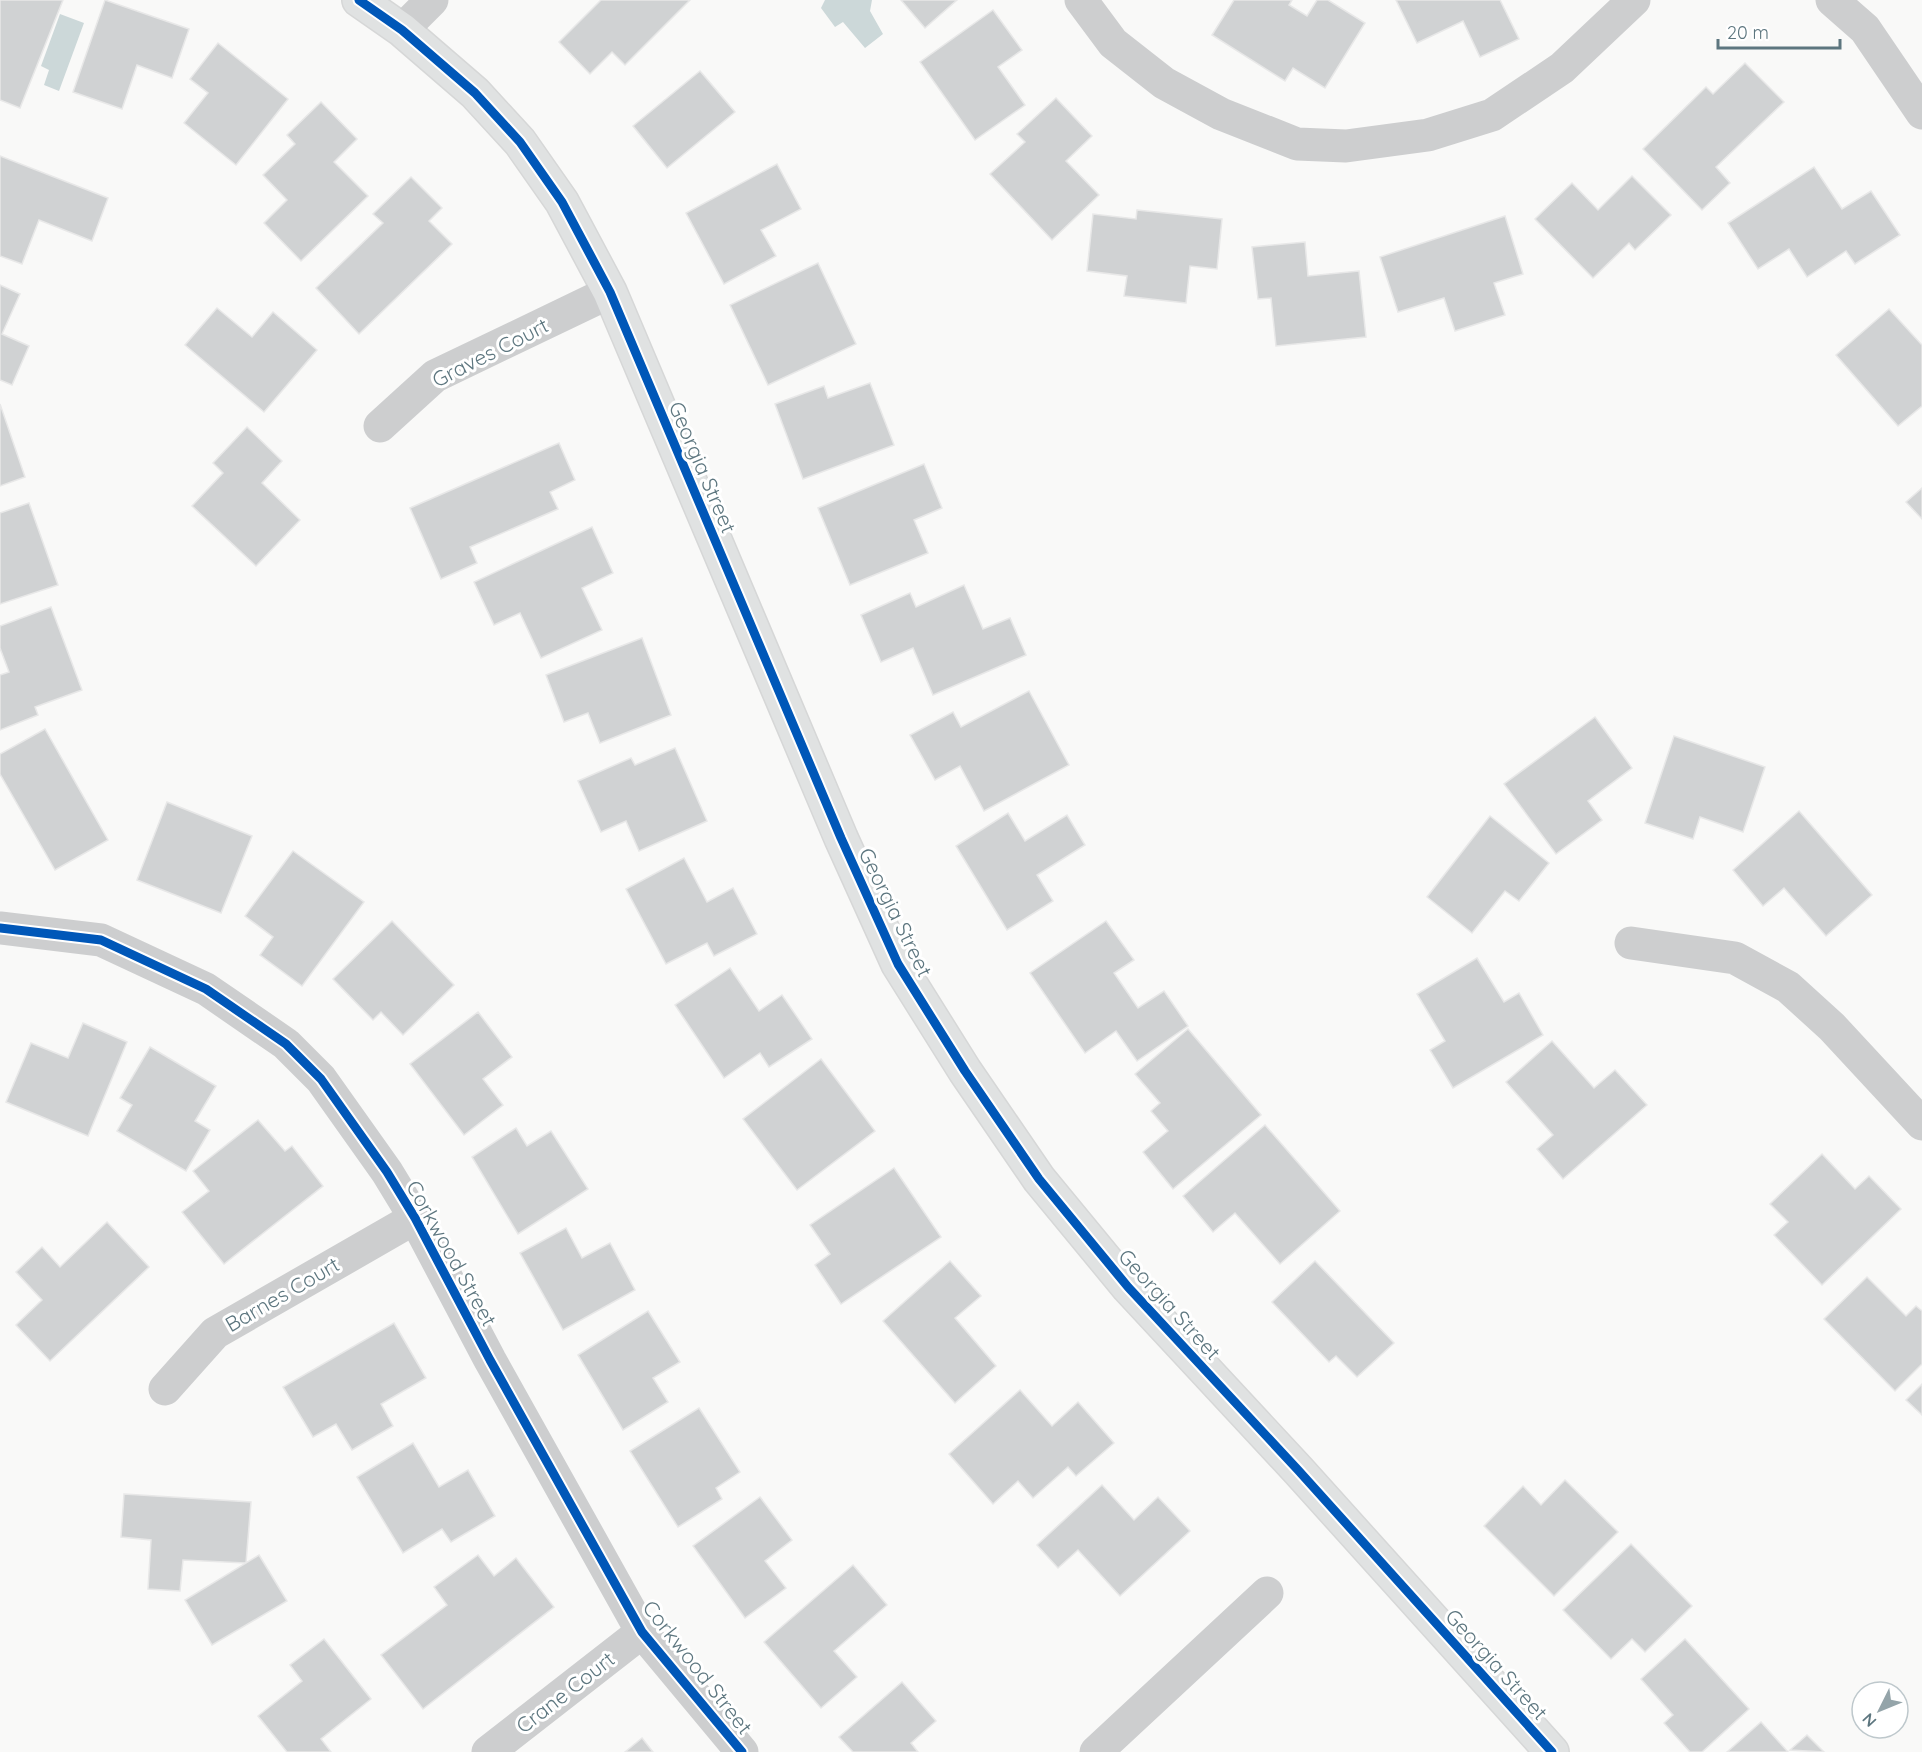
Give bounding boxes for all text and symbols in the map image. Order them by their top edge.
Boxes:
scale bar [1718,12,1840,50]
text: 20 m [1727,21,1769,44]
street label: Graves Court [428,312,552,392]
street label: Georgia Street [664,397,742,537]
street label: Georgia Street [854,843,938,981]
street label: Corkwood Street [401,1176,503,1330]
street label: Georgia Street [1113,1243,1227,1365]
street label: Barnes Court [220,1251,344,1337]
street label: Corkwood Street [638,1595,758,1739]
street label: Georgia Street [1440,1603,1554,1725]
street label: Crane Court [511,1646,619,1738]
north arrow [1850,1680,1910,1740]
text: N [1858,1709,1880,1731]

